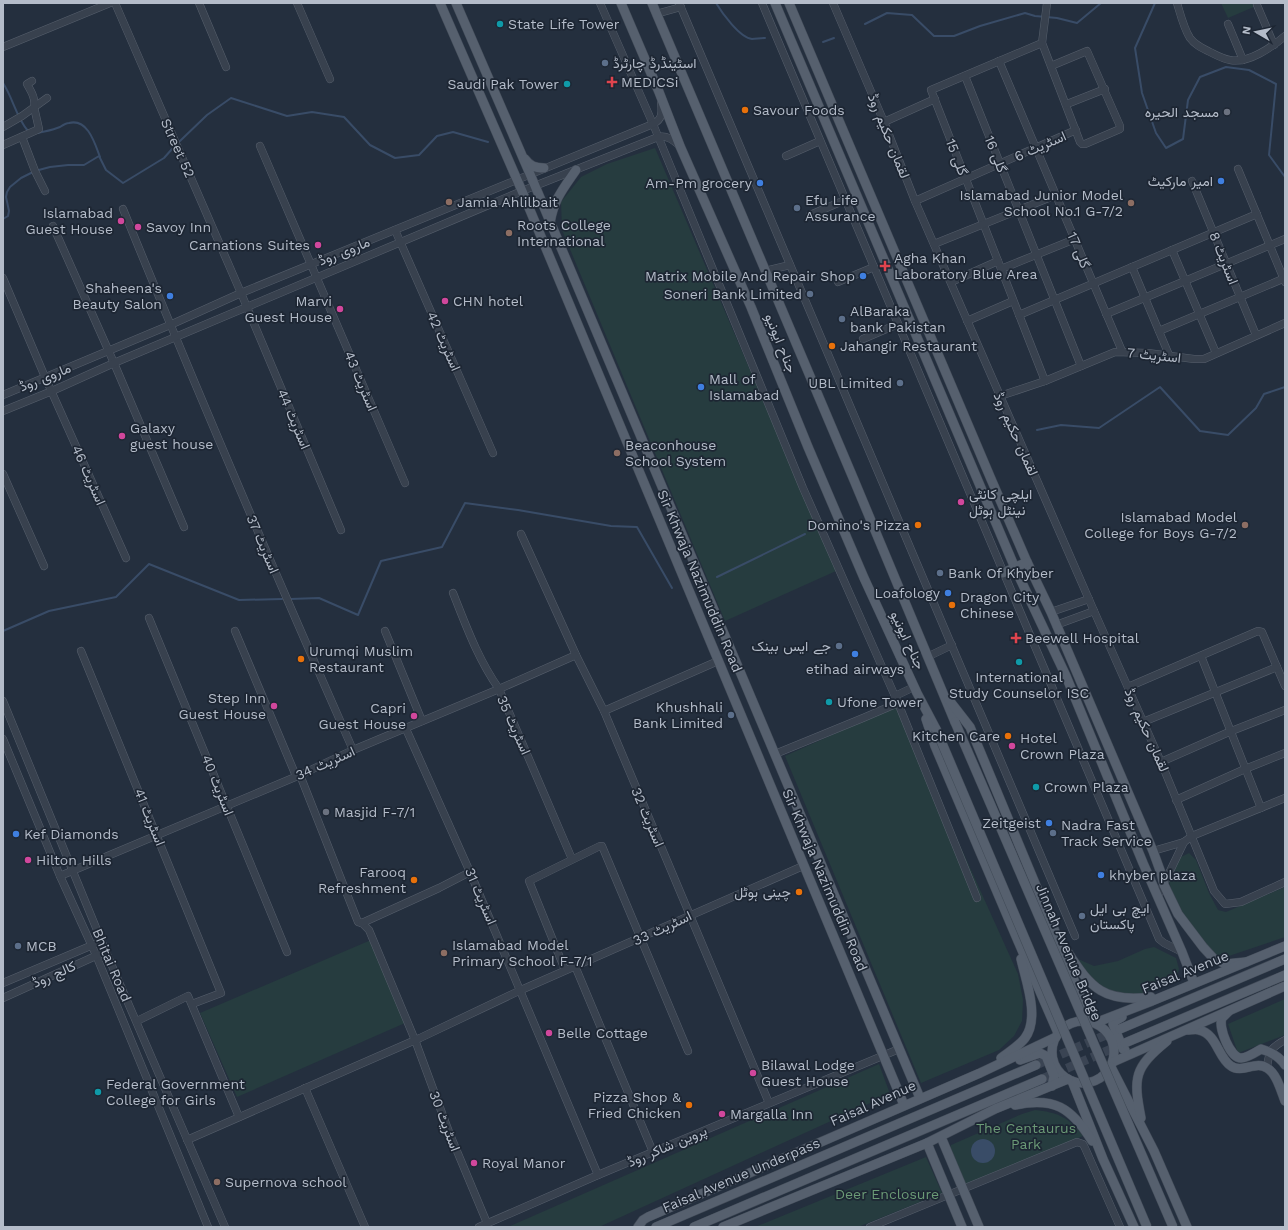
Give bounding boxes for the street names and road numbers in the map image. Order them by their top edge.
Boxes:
street label: لقمان حکیم روڈ [864,91,913,181]
street label: Street 52 [158,116,198,180]
street label: اسٹریٹ 6 [1012,127,1069,165]
street label: گلی 16 [980,133,1011,175]
street label: گلی 15 [942,136,971,178]
street label: گلی 17 [1063,229,1094,271]
street label: اسٹریٹ 8 [1205,229,1242,287]
street label: ماروی روڈ [316,233,372,269]
street label: اسٹریٹ 42 [423,309,464,374]
street label: جناح ایونیو [759,311,800,376]
street label: اسٹریٹ 7 [1126,344,1182,367]
street label: اسٹریٹ 43 [340,349,381,414]
street label: ماروی روڈ [17,359,73,395]
street label: اسٹریٹ 44 [273,387,314,452]
street label: لقمان حکیم روڈ [990,390,1042,479]
street label: اسٹریٹ 46 [68,443,109,508]
street label: Sir Khwaja Nazimuddin Road [654,488,746,674]
street label: اسٹریٹ 37 [243,512,282,576]
street label: جناح ایونیو [885,608,928,673]
street label: لقمان حکیم روڈ [1121,686,1173,775]
street label: اسٹریٹ 35 [493,693,534,757]
street label: اسٹریٹ 34 [293,743,358,784]
street label: اسٹریٹ 40 [198,752,237,818]
street label: اسٹریٹ 32 [627,785,668,849]
street label: اسٹریٹ 41 [130,786,169,848]
street label: Sir Khwaja Nazimuddin Road [779,787,871,973]
street label: اسٹریٹ 31 [461,865,500,927]
street label: Jinnah Avenue Bridge [1033,881,1105,1023]
street label: اسٹریٹ 33 [630,907,694,949]
street label: Bhitai Road [89,926,135,1004]
street label: Faisal Avenue [1139,947,1231,997]
street label: کالج روڈ [30,957,79,993]
street label: Faisal Avenue [828,1077,918,1129]
street label: اسٹریٹ 30 [425,1089,464,1154]
street label: پروین شاکر روڈ [625,1122,710,1172]
street label: Faisal Avenue Underpass [660,1135,822,1215]

